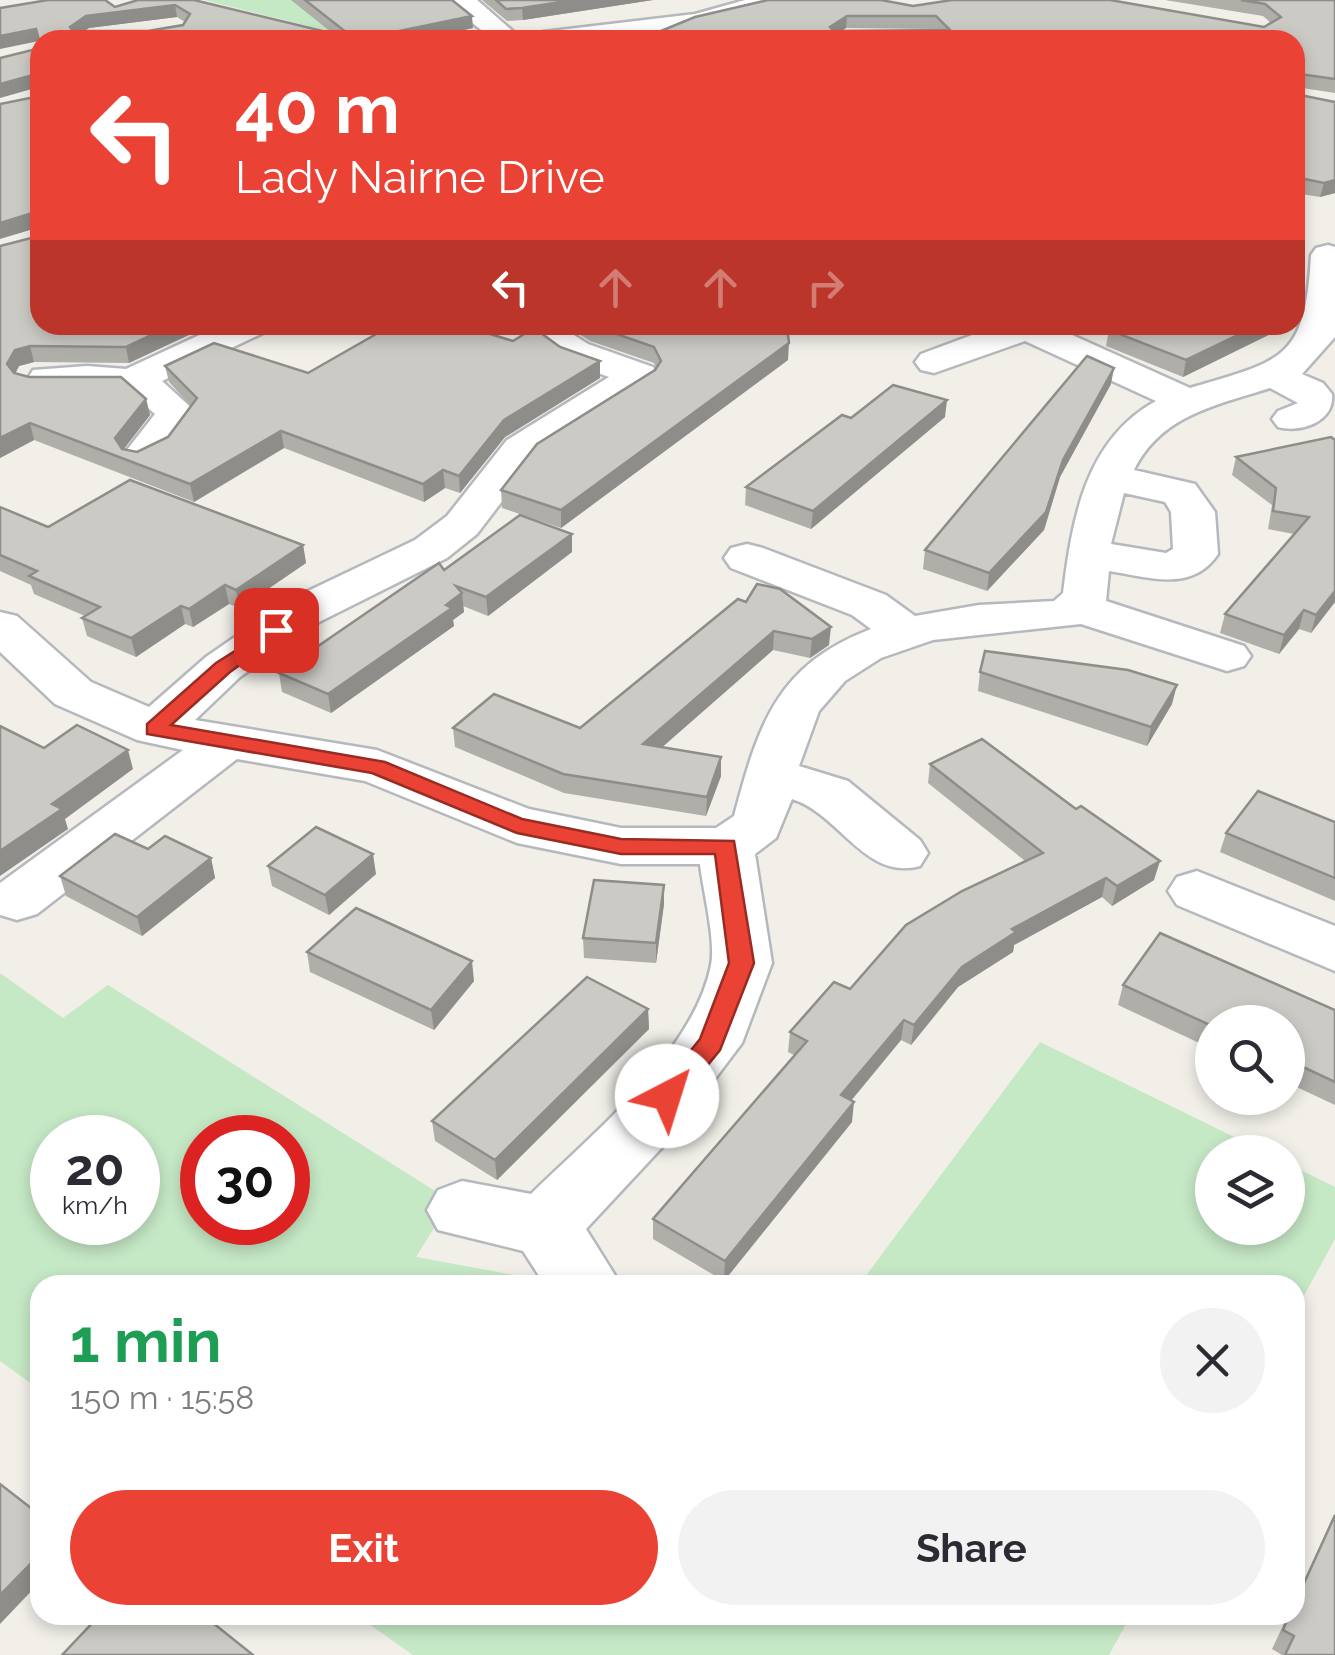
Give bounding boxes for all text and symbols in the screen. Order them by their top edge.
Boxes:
text: 40 m [235,67,400,149]
icon: left [70,70,200,200]
text: Lady Nairne Drive [235,151,605,204]
icon: left [483,260,538,315]
icon: ahead [588,260,643,315]
icon: ahead [693,260,748,315]
icon: right [798,260,853,315]
pin [234,588,319,673]
icon: arrive [249,603,304,658]
map controls [1195,1005,1305,1245]
button: search [1195,1005,1305,1115]
position arrow [615,1044,719,1148]
speed limit sign: 30 [180,1115,310,1245]
button: layers [1195,1135,1305,1245]
text: 20 [66,1138,124,1197]
text: km/h [62,1190,128,1220]
text: 1 min [70,1306,221,1376]
button: close [1160,1308,1265,1413]
text: 150 m · 15:58 [70,1379,254,1416]
button: Exit [70,1490,658,1605]
button: Share [678,1490,1265,1605]

